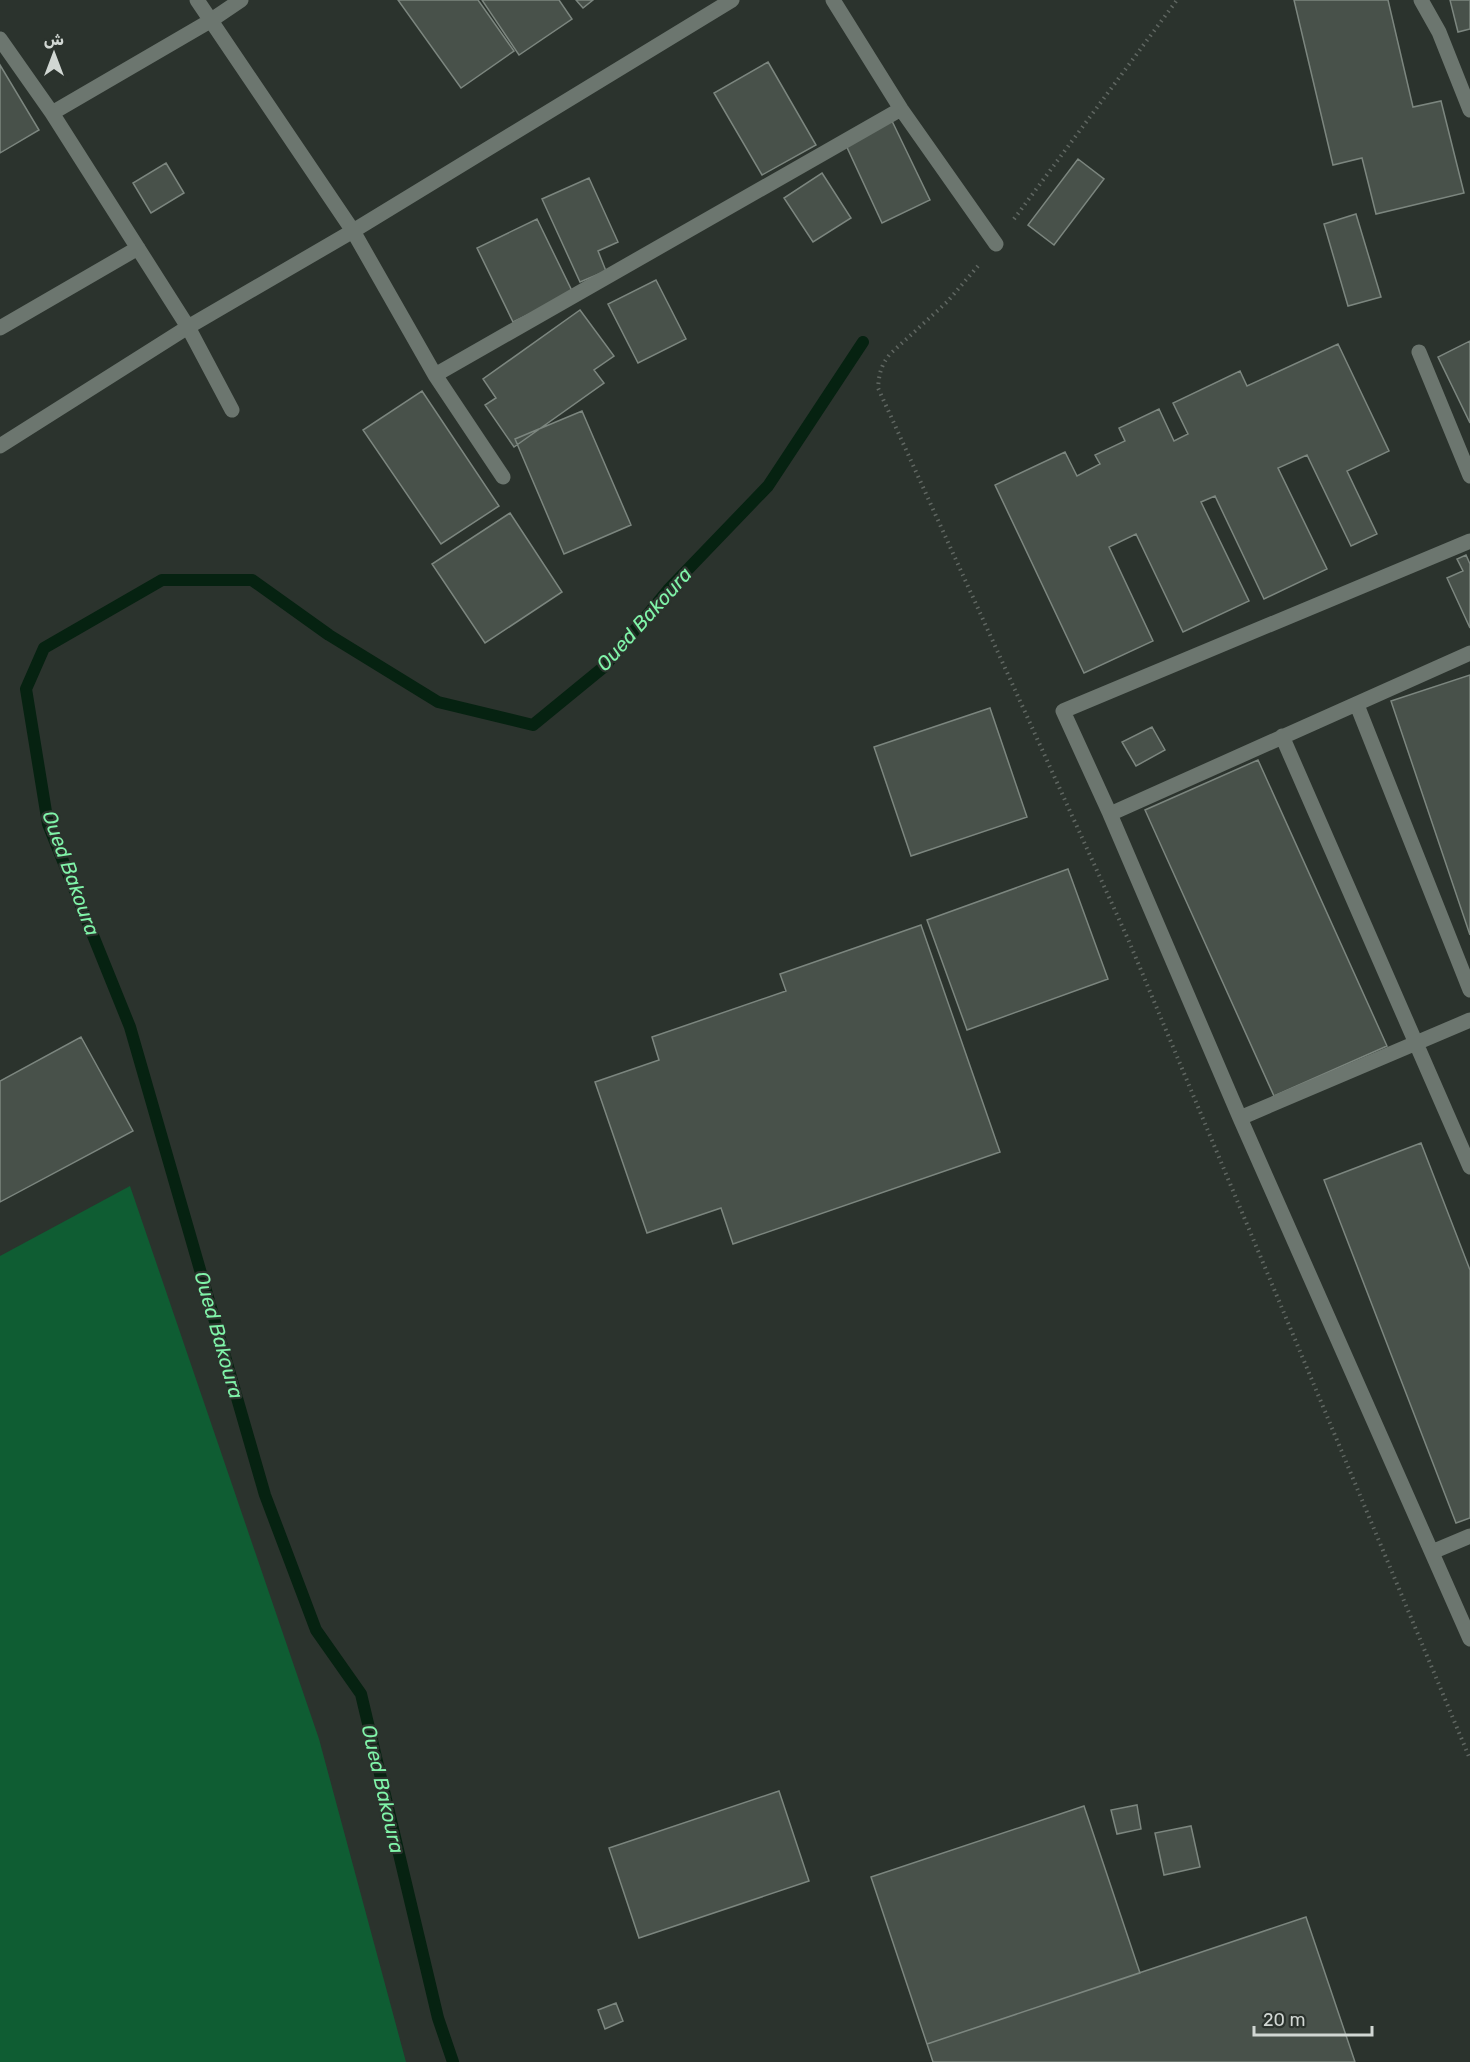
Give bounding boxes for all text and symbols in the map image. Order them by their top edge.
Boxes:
north arrow [24,24,84,84]
text: ش [44,30,64,49]
water label: Oued Bakoura [591,562,697,676]
water label: Oued Bakoura [37,807,105,939]
water label: Oued Bakoura [189,1269,249,1402]
water label: Oued Bakoura [357,1722,410,1856]
scale bar [1254,1999,1372,2037]
text: 20 m [1263,2009,1305,2031]

